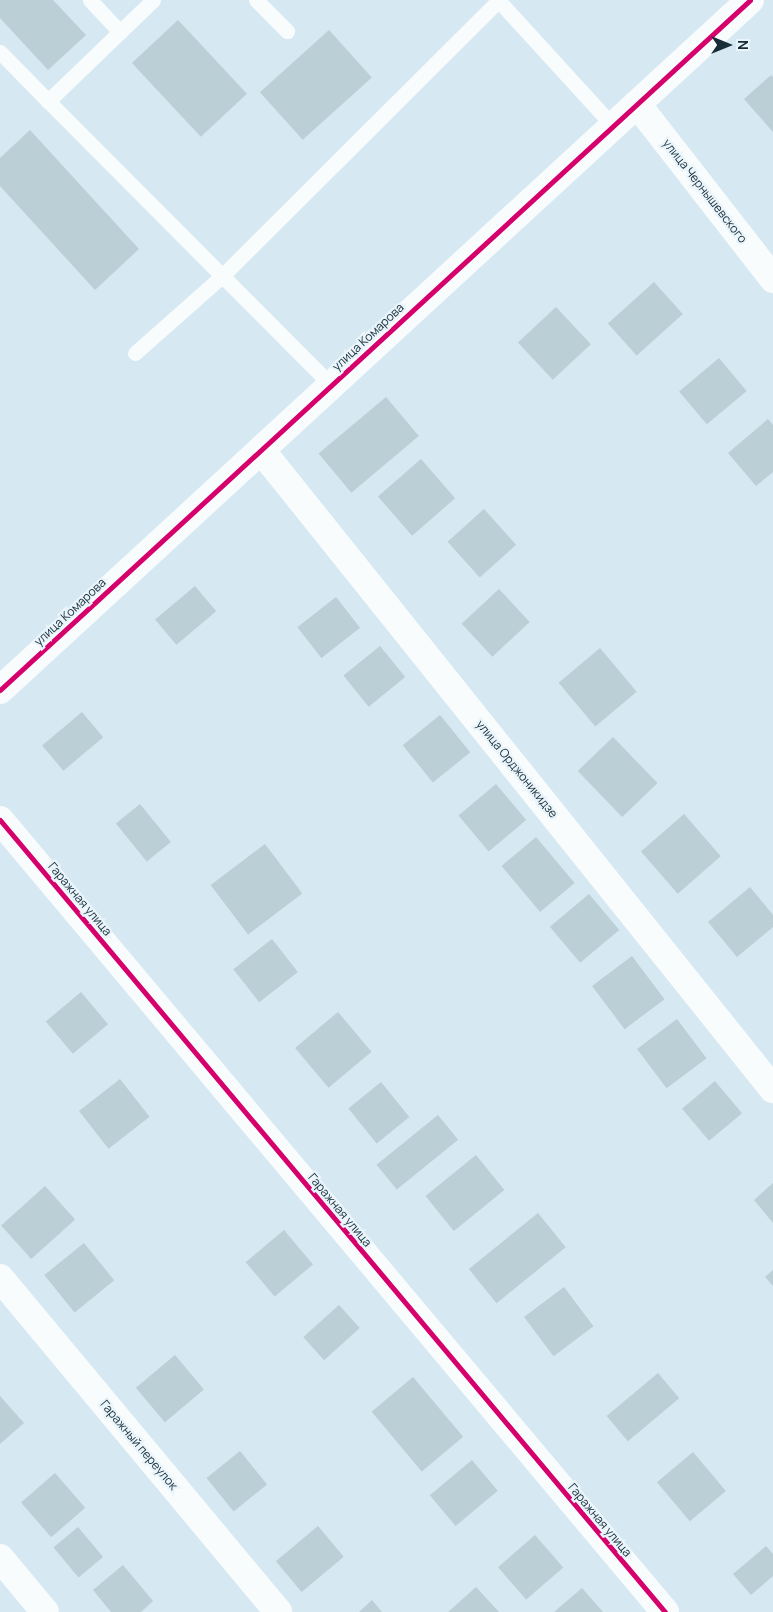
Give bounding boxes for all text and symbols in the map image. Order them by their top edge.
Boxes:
north arrow [703,20,753,70]
text: N [734,40,753,50]
street label: улица Чернышевского [660,136,750,246]
street label: улица Комарова [329,300,407,374]
street label: улица Комарова [31,575,109,649]
street label: улица Орджоникидзе [473,717,561,821]
street label: Гаражная улица [45,860,115,938]
street label: Гаражная улица [305,1171,375,1249]
street label: Гаражный переулок [97,1397,181,1493]
street label: Гаражная улица [565,1481,635,1559]

